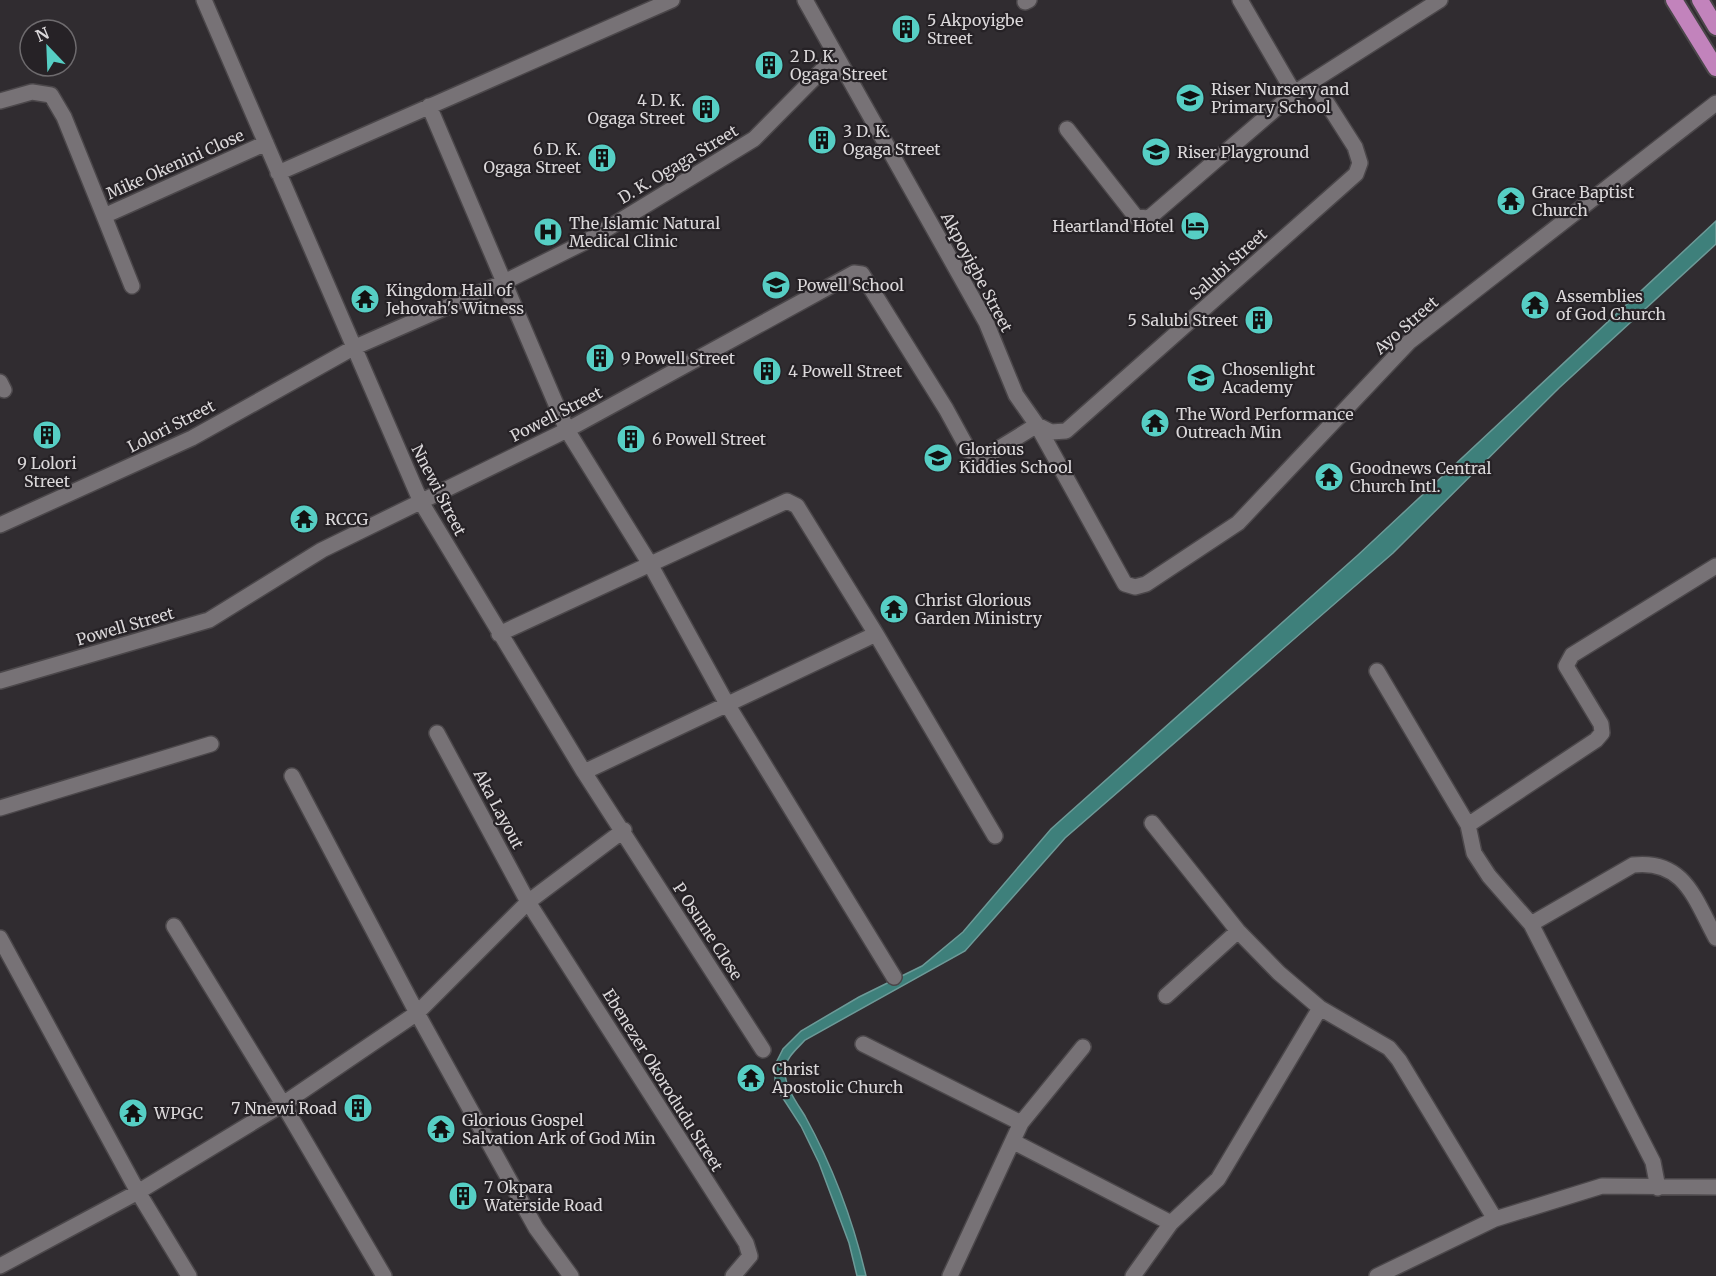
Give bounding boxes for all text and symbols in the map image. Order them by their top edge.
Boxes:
place label: 5 Akpoyigbe Street [927,10,1023,48]
building icon: 5 Akpoyigbe Street [890,13,922,45]
north arrow [18,18,78,78]
text: N [32,22,52,46]
place label: 2 D. K. Ogaga Street [790,46,888,84]
building icon: 2 D. K. Ogaga Street [753,49,785,81]
place label: Riser Nursery and Primary School [1211,79,1350,117]
school or university icon: Riser Nursery and Primary School [1174,82,1206,114]
place label: 4 D. K. Ogaga Street [587,90,686,128]
building icon: 4 D. K. Ogaga Street [690,93,722,125]
street label: D. K. Ogaga Street [615,120,742,208]
place label: 3 D. K. Ogaga Street [843,121,941,159]
building icon: 3 D. K. Ogaga Street [806,124,838,156]
street label: Mike Okenini Close [103,125,247,203]
school or university icon: Riser Playground [1140,136,1172,168]
place label: 6 D. K. Ogaga Street [483,139,582,177]
building icon: 6 D. K. Ogaga Street [586,142,618,174]
place label: Riser Playground [1177,142,1310,162]
place label: Grace Baptist Church [1532,182,1635,220]
temple icon: Grace Baptist Church [1495,185,1527,217]
street label: Akpoyigbe Street [937,208,1017,336]
hotel icon: Heartland Hotel [1179,210,1211,242]
place label: The Islamic Natural Medical Clinic [569,213,720,251]
hospital icon: The Islamic Natural Medical Clinic [532,216,564,248]
place label: Heartland Hotel [1052,216,1174,236]
street label: Salubi Street [1185,224,1271,304]
school or university icon: Powell School [760,269,792,301]
place label: Powell School [797,275,904,295]
place label: Kingdom Hall of Jehovah's Witness [385,280,524,318]
temple icon: Kingdom Hall of Jehovah's Witness [349,283,381,315]
place label: Assemblies of God Church [1555,286,1666,324]
temple icon: Assemblies of God Church [1519,289,1551,321]
street label: Ayo Street [1369,291,1443,359]
building icon: 5 Salubi Street [1243,304,1275,336]
place label: 5 Salubi Street [1128,310,1239,330]
building icon: 9 Powell Street [584,342,616,374]
place label: 9 Powell Street [621,348,736,368]
building icon: 4 Powell Street [751,355,783,387]
place label: Chosenlight Academy [1221,359,1316,397]
place label: 4 Powell Street [788,361,903,381]
school or university icon: Chosenlight Academy [1185,362,1217,394]
street label: Powell Street [507,382,606,446]
street label: Lolori Street [124,395,219,457]
place label: The Word Performance Outreach Min [1176,404,1354,442]
temple icon: The Word Performance Outreach Min [1139,407,1171,439]
building icon: 9 Lolori Street [31,419,63,451]
building icon: 6 Powell Street [615,423,647,455]
place label: 6 Powell Street [652,429,767,449]
place label: Glorious Kiddies School [959,439,1072,477]
street label: Nnewi Street [407,441,471,540]
school or university icon: Glorious Kiddies School [922,442,954,474]
place label: 9 Lolori Street [17,453,77,491]
place label: Goodnews Central Church Intl. [1350,458,1492,496]
temple icon: Goodnews Central Church Intl. [1313,461,1345,493]
temple icon: RCCG [288,503,320,535]
place label: RCCG [325,509,368,529]
place label: Christ Glorious Garden Ministry [915,590,1043,628]
temple icon: Christ Glorious Garden Ministry [878,593,910,625]
street label: Powell Street [74,602,177,649]
street label: Aka Layout [469,765,529,853]
street label: P Osume Close [669,878,747,984]
street label: Ebenezer Okorodudu Street [599,985,728,1176]
place label: Christ Apostolic Church [771,1059,904,1097]
temple icon: Christ Apostolic Church [735,1062,767,1094]
building icon: 7 Nnewi Road [342,1092,374,1124]
temple icon: WPGC [117,1097,149,1129]
place label: 7 Nnewi Road [231,1098,337,1118]
place label: WPGC [153,1103,203,1123]
place label: Glorious Gospel Salvation Ark of God Min [462,1110,656,1148]
temple icon: Glorious Gospel Salvation Ark of God Min [425,1113,457,1145]
place label: 7 Okpara Waterside Road [483,1177,603,1215]
building icon: 7 Okpara Waterside Road [447,1180,479,1212]

